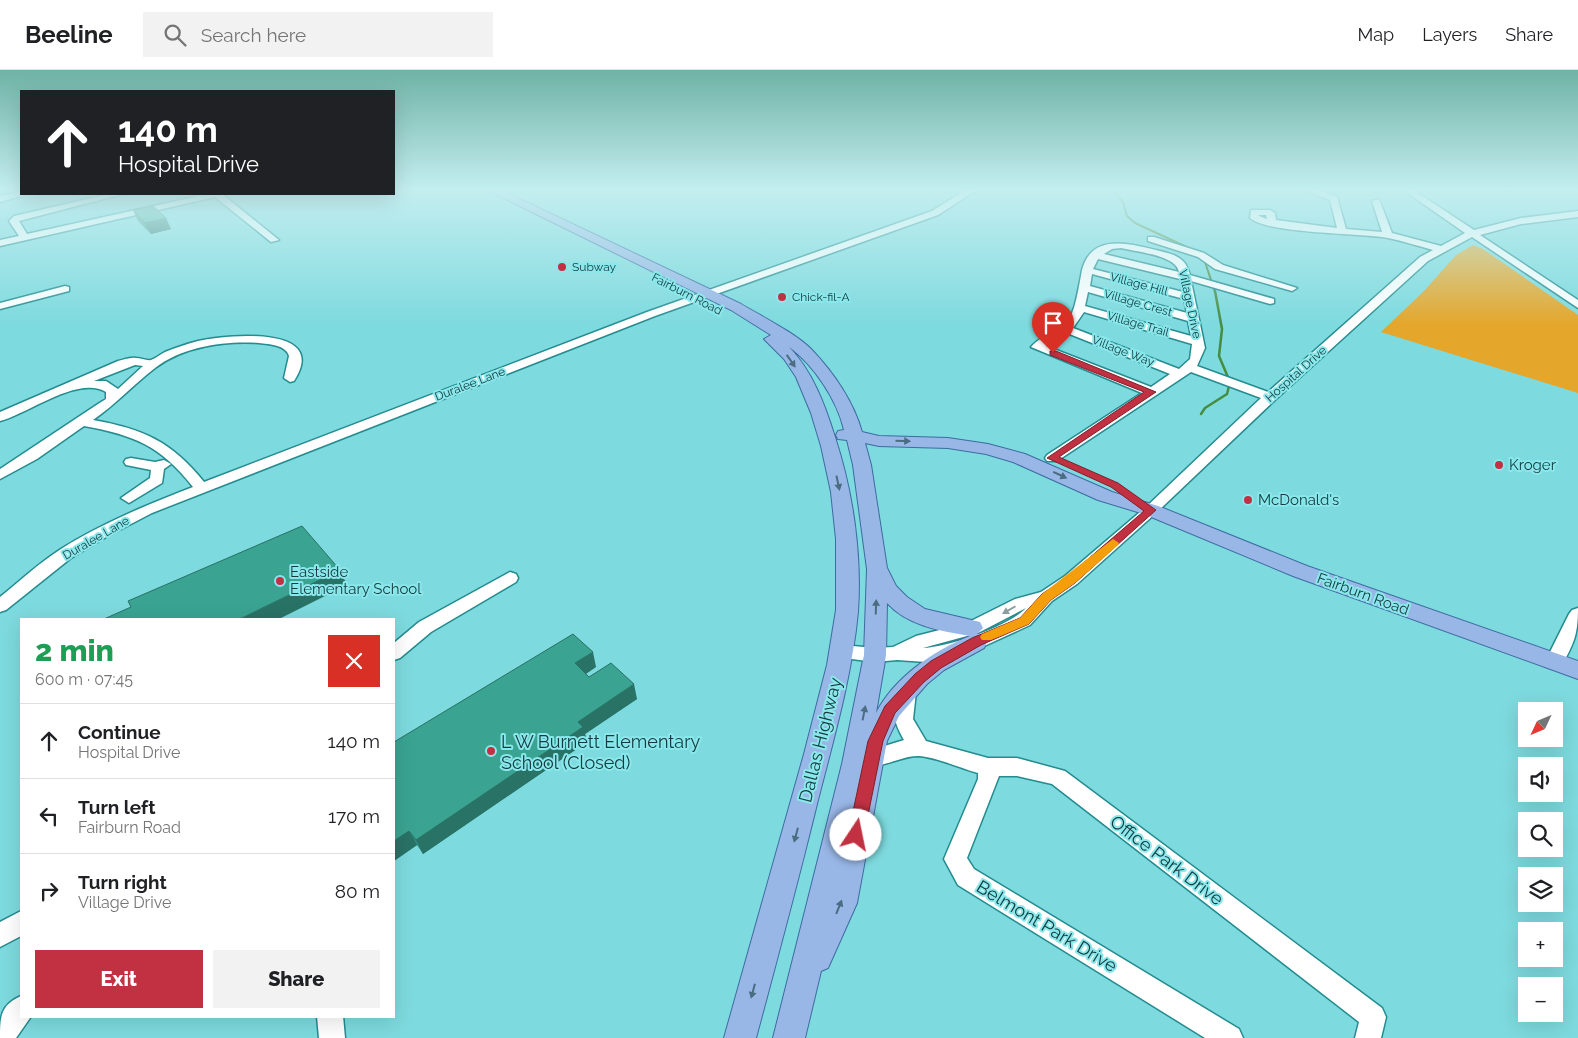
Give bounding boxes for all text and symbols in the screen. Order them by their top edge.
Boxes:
search box [143,12,493,57]
text: Beeline [25,20,113,49]
icon: search [161,21,189,49]
text: Search here [201,24,306,46]
text: Map [1358,24,1394,45]
text: Layers [1422,24,1477,45]
text: Share [1505,24,1553,45]
text: 140 m [118,109,218,150]
icon: ahead [35,110,100,175]
text: Hospital Drive [118,151,259,177]
place label: Subway [572,260,617,274]
marker: Subway [556,261,568,273]
street label: Village Drive [1176,268,1204,340]
street label: Fairburn Road [649,270,725,318]
street label: Village Hill [1109,270,1170,299]
street label: Village Crest [1102,287,1174,319]
place label: Chick-fil-A [792,290,850,304]
marker: Chick-fil-A [776,291,788,303]
pin [1032,302,1074,353]
street label: Village Trail [1105,308,1171,340]
icon: arrive [1039,309,1067,337]
street label: Village Way [1090,333,1157,369]
street label: Hospital Drive [1263,343,1329,405]
one-way arrow [786,354,796,368]
street label: Duralee Lane [433,364,507,404]
one-way arrow [895,437,911,445]
place label: Kroger [1509,456,1557,474]
marker: Kroger [1493,459,1505,471]
one-way arrow [1053,472,1067,480]
one-way arrow [834,476,842,492]
place label: McDonald's [1258,491,1339,509]
marker: McDonald's [1242,494,1254,506]
street label: Duralee Lane [60,513,132,563]
place label: Eastside Elementary School [290,563,422,598]
street label: Fairburn Road [1315,569,1411,619]
marker: Eastside Elementary School [274,575,286,587]
one-way arrow [873,598,881,614]
one-way arrow [1002,605,1015,614]
text: 2 min [35,633,114,668]
button: close [328,635,380,687]
text: 600 m · 07:45 [35,670,133,689]
street label: Dallas Highway [794,675,846,805]
north arrow [1518,702,1562,748]
map controls [1518,702,1563,1022]
one-way arrow [861,704,869,720]
text: Continue [78,721,161,743]
icon: ahead [35,727,63,755]
text: 140 m [328,730,380,752]
place label: L W Burnett Elementary School (Closed) [501,731,700,773]
text: Hospital Drive [78,743,181,762]
marker: L W Burnett Elementary School (Closed) [485,745,497,757]
button: sound [1518,757,1563,802]
text: Turn left [78,796,155,818]
icon: left [35,802,63,830]
text: 170 m [328,805,380,827]
position arrow [829,808,881,860]
street label: Office Park Drive [1106,811,1228,910]
button: search [1518,812,1563,857]
text: Fairburn Road [78,818,181,837]
one-way arrow [792,827,800,842]
button: layers [1518,867,1563,912]
text: Turn right [78,871,167,893]
street label: Belmont Park Drive [973,876,1121,976]
icon: right [35,877,63,905]
text: 80 m [335,880,380,902]
text: Village Drive [78,893,171,912]
one-way arrow [836,900,844,915]
button: + [1518,922,1563,967]
button: Exit [35,950,203,1008]
button: Share [213,950,380,1008]
button: − [1518,977,1563,1022]
one-way arrow [749,984,757,999]

